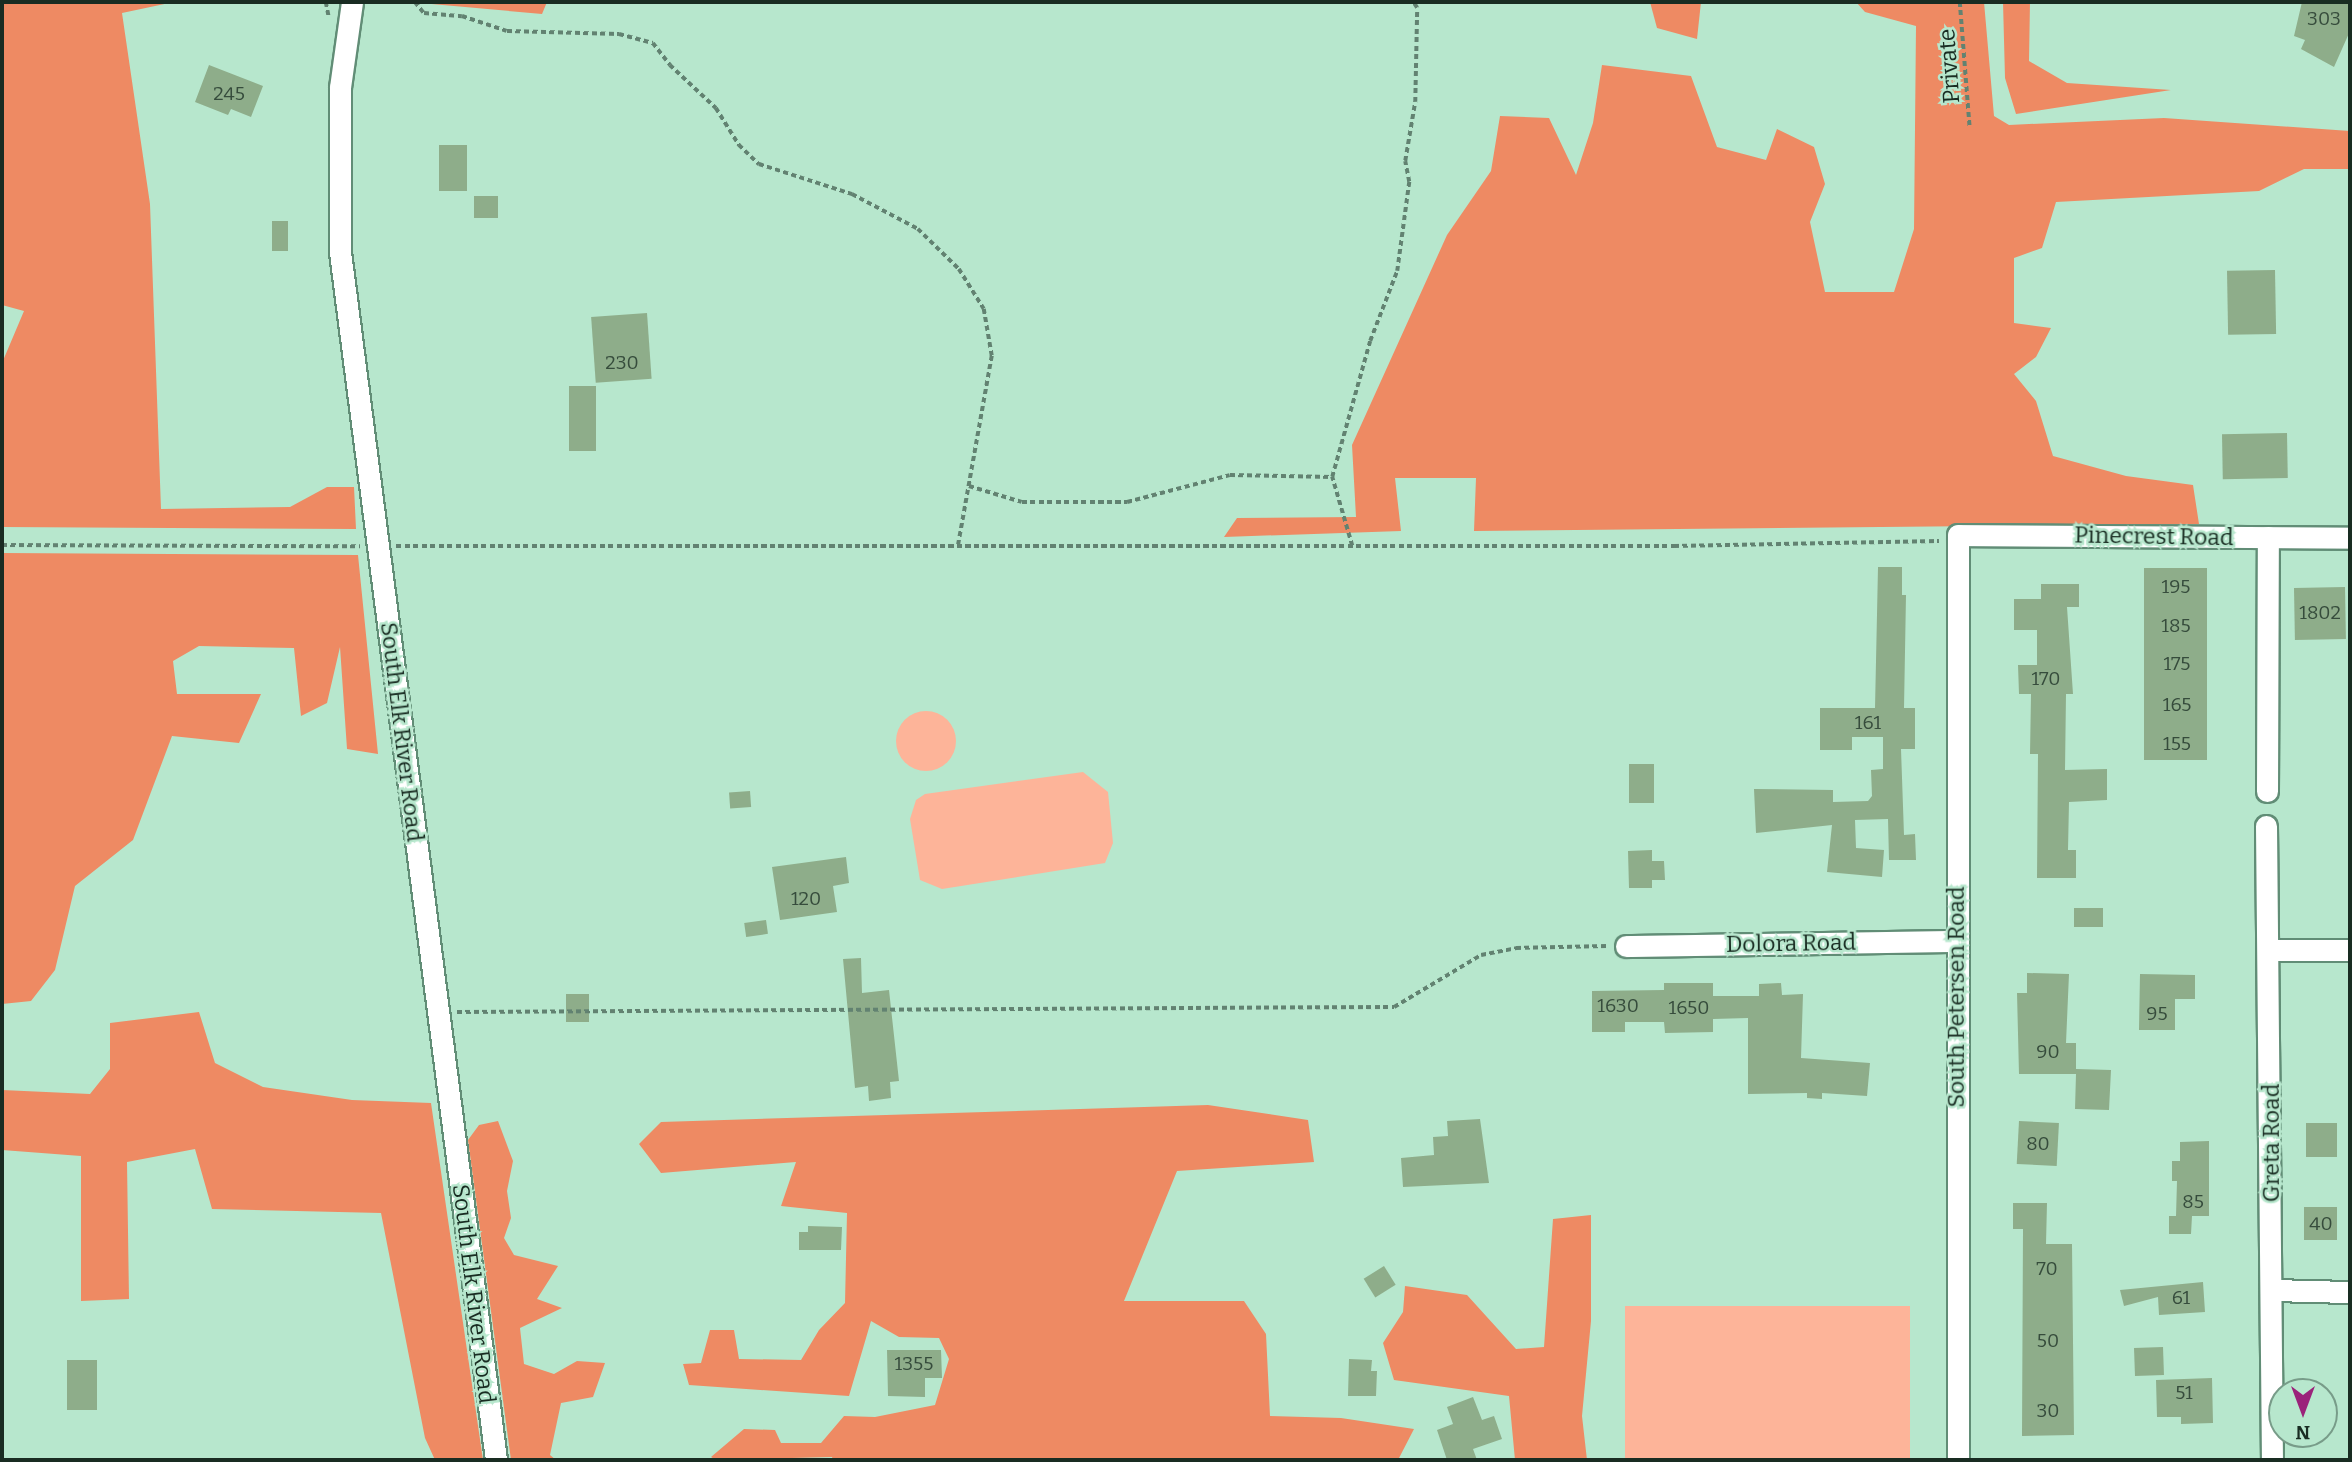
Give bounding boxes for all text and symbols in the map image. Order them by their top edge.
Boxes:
house number: 303 [2307,8,2341,30]
street label: Private [1933,28,1965,104]
house number: 245 [213,83,245,105]
house number: 230 [605,352,639,374]
street label: Pinecrest Road [2074,521,2234,551]
house number: 195 [2162,576,2190,598]
house number: 1802 [2299,602,2341,624]
house number: 185 [2161,615,2191,637]
street label: South Elk River Road [375,621,429,843]
house number: 175 [2164,653,2190,675]
house number: 170 [2032,668,2060,690]
house number: 165 [2163,694,2191,716]
house number: 161 [1855,712,1881,734]
house number: 155 [2163,733,2191,755]
street label: South Petersen Road [1942,886,1970,1108]
house number: 120 [791,888,821,910]
street label: Dolora Road [1726,928,1856,958]
house number: 1630 [1597,995,1639,1017]
house number: 1650 [1669,997,1709,1019]
house number: 95 [2146,1003,2168,1025]
house number: 90 [2036,1041,2060,1063]
street label: Greta Road [2257,1084,2285,1202]
house number: 80 [2026,1133,2050,1155]
street label: South Elk River Road [447,1183,501,1405]
house number: 85 [2182,1191,2204,1213]
house number: 40 [2309,1213,2333,1235]
house number: 70 [2036,1258,2058,1280]
house number: 61 [2172,1287,2190,1309]
house number: 50 [2037,1330,2059,1352]
house number: 1355 [895,1353,933,1375]
north arrow [2268,1378,2338,1448]
house number: 51 [2175,1382,2193,1404]
house number: 30 [2036,1400,2060,1422]
text: N [2296,1421,2310,1444]

